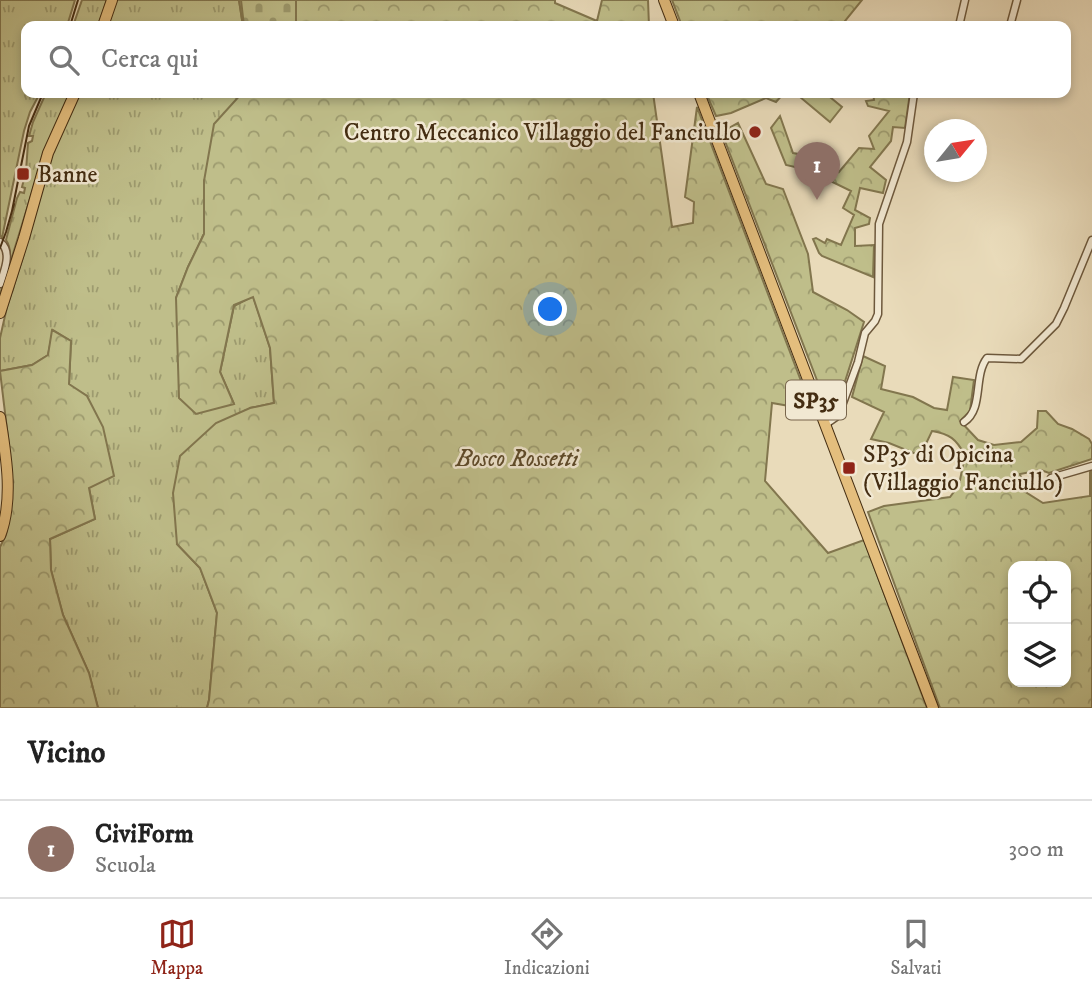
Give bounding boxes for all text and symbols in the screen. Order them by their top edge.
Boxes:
search box [21,21,1071,98]
icon: search [45,41,83,79]
text: Cerca qui [101,43,199,76]
place label: Centro Meccanico Villaggio del Fanciullo [344,118,741,148]
north arrow [924,119,987,182]
marker: Centro Meccanico Villaggio del Fanciullo [747,124,763,140]
pin: 1 [794,142,840,200]
place label: Banne [37,160,97,190]
marker: Banne [15,166,31,182]
your location [533,292,567,326]
road number: SP35 [786,380,846,420]
place label: SP35 di Opicina (Villaggio Fanciullo) [863,440,1063,498]
park label: Bosco Rossetti [455,444,580,474]
marker: SP35 di Opicina (Villaggio Fanciullo) [841,460,857,476]
map controls [1008,561,1071,687]
button: locate [1008,561,1071,624]
button: layers [1008,624,1071,687]
text: Vicino [28,735,105,772]
text: CiviForm [95,818,194,851]
text: 1 [47,835,55,864]
text: 300 m [1008,835,1064,864]
text: Scuola [95,851,156,880]
tab: Mappa [150,915,203,980]
tab: Indicazioni [504,915,590,980]
tab: Salvati [890,915,942,980]

